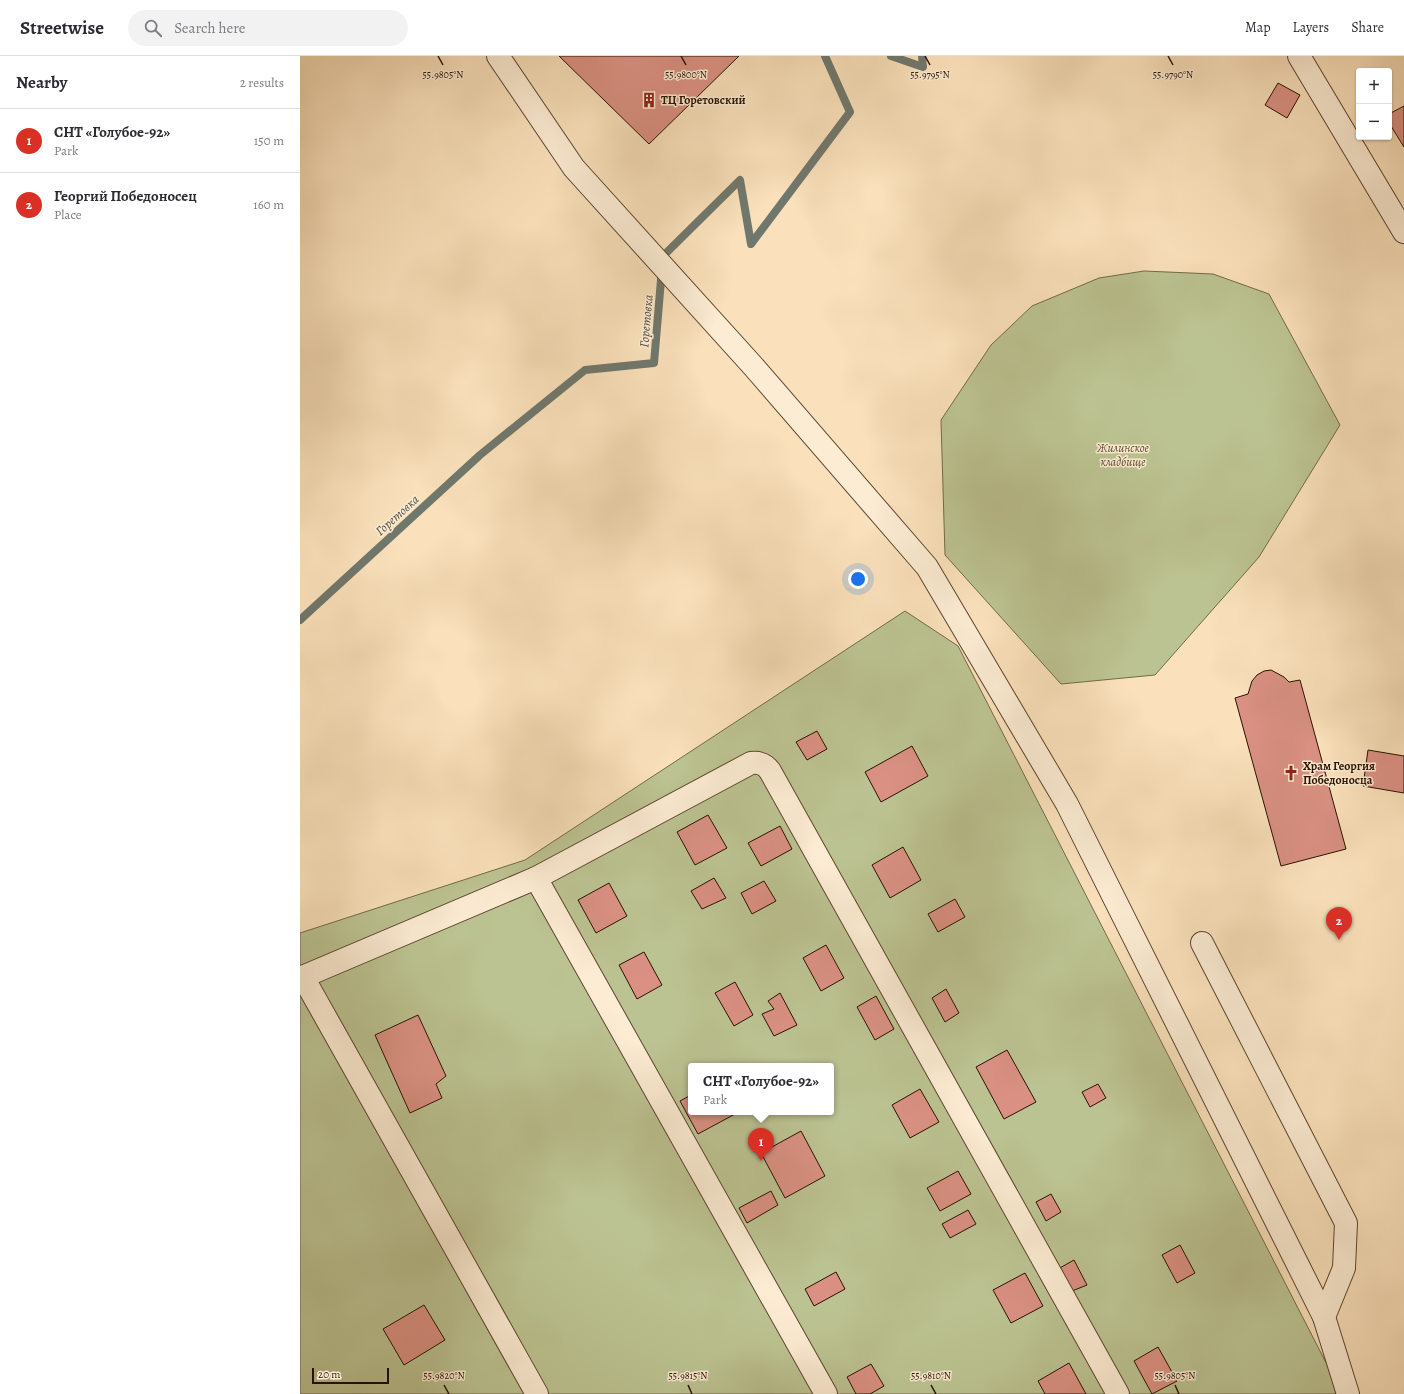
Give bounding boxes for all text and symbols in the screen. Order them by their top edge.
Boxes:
search box [128,10,408,46]
text: Streetwise [20,15,104,41]
icon: search [142,17,164,39]
text: Search here [174,18,245,38]
text: Map [1245,18,1271,37]
text: Layers [1293,18,1329,37]
text: Share [1351,18,1384,37]
text: 55.9805°N [423,68,463,81]
text: 55.9800°N [665,68,707,81]
text: 55.9795°N [910,68,950,81]
text: 55.9790°N [1153,68,1193,81]
map controls [1356,68,1392,140]
button: + [1356,68,1392,104]
text: Nearby [16,71,67,94]
text: 2 results [240,74,284,91]
building icon: ТЦ Горетовский [640,91,658,109]
place label: ТЦ Горетовский [661,92,746,108]
button: − [1356,104,1392,140]
text: СНТ «Голубое-92» [54,122,170,142]
text: 1 [27,132,31,149]
text: 150 m [254,132,284,149]
text: Park [54,142,78,159]
text: Георгий Победоносец [54,186,197,206]
text: 2 [26,196,32,213]
text: 160 m [253,196,284,213]
text: Place [54,206,82,223]
water label: Горетовка [635,294,657,348]
park label: Жилинское кладбище [1096,440,1150,470]
water label: Горетовка [372,491,422,539]
your location [848,569,868,589]
place label: Храм Георгия Победоносца [1303,758,1375,788]
church icon: Храм Георгия Победоносца [1282,764,1300,782]
pin: 2 [1326,907,1352,940]
popup [688,1063,834,1115]
text: СНТ «Голубое-92» [703,1071,819,1091]
text: Park [703,1091,727,1108]
pin: 1 [748,1128,774,1161]
scale bar [312,1366,389,1385]
text: 20 m [318,1367,340,1382]
text: 55.9820°N [423,1369,465,1382]
text: 55.9815°N [669,1369,707,1382]
text: 55.9810°N [911,1369,951,1382]
text: 55.9805°N [1155,1369,1195,1382]

